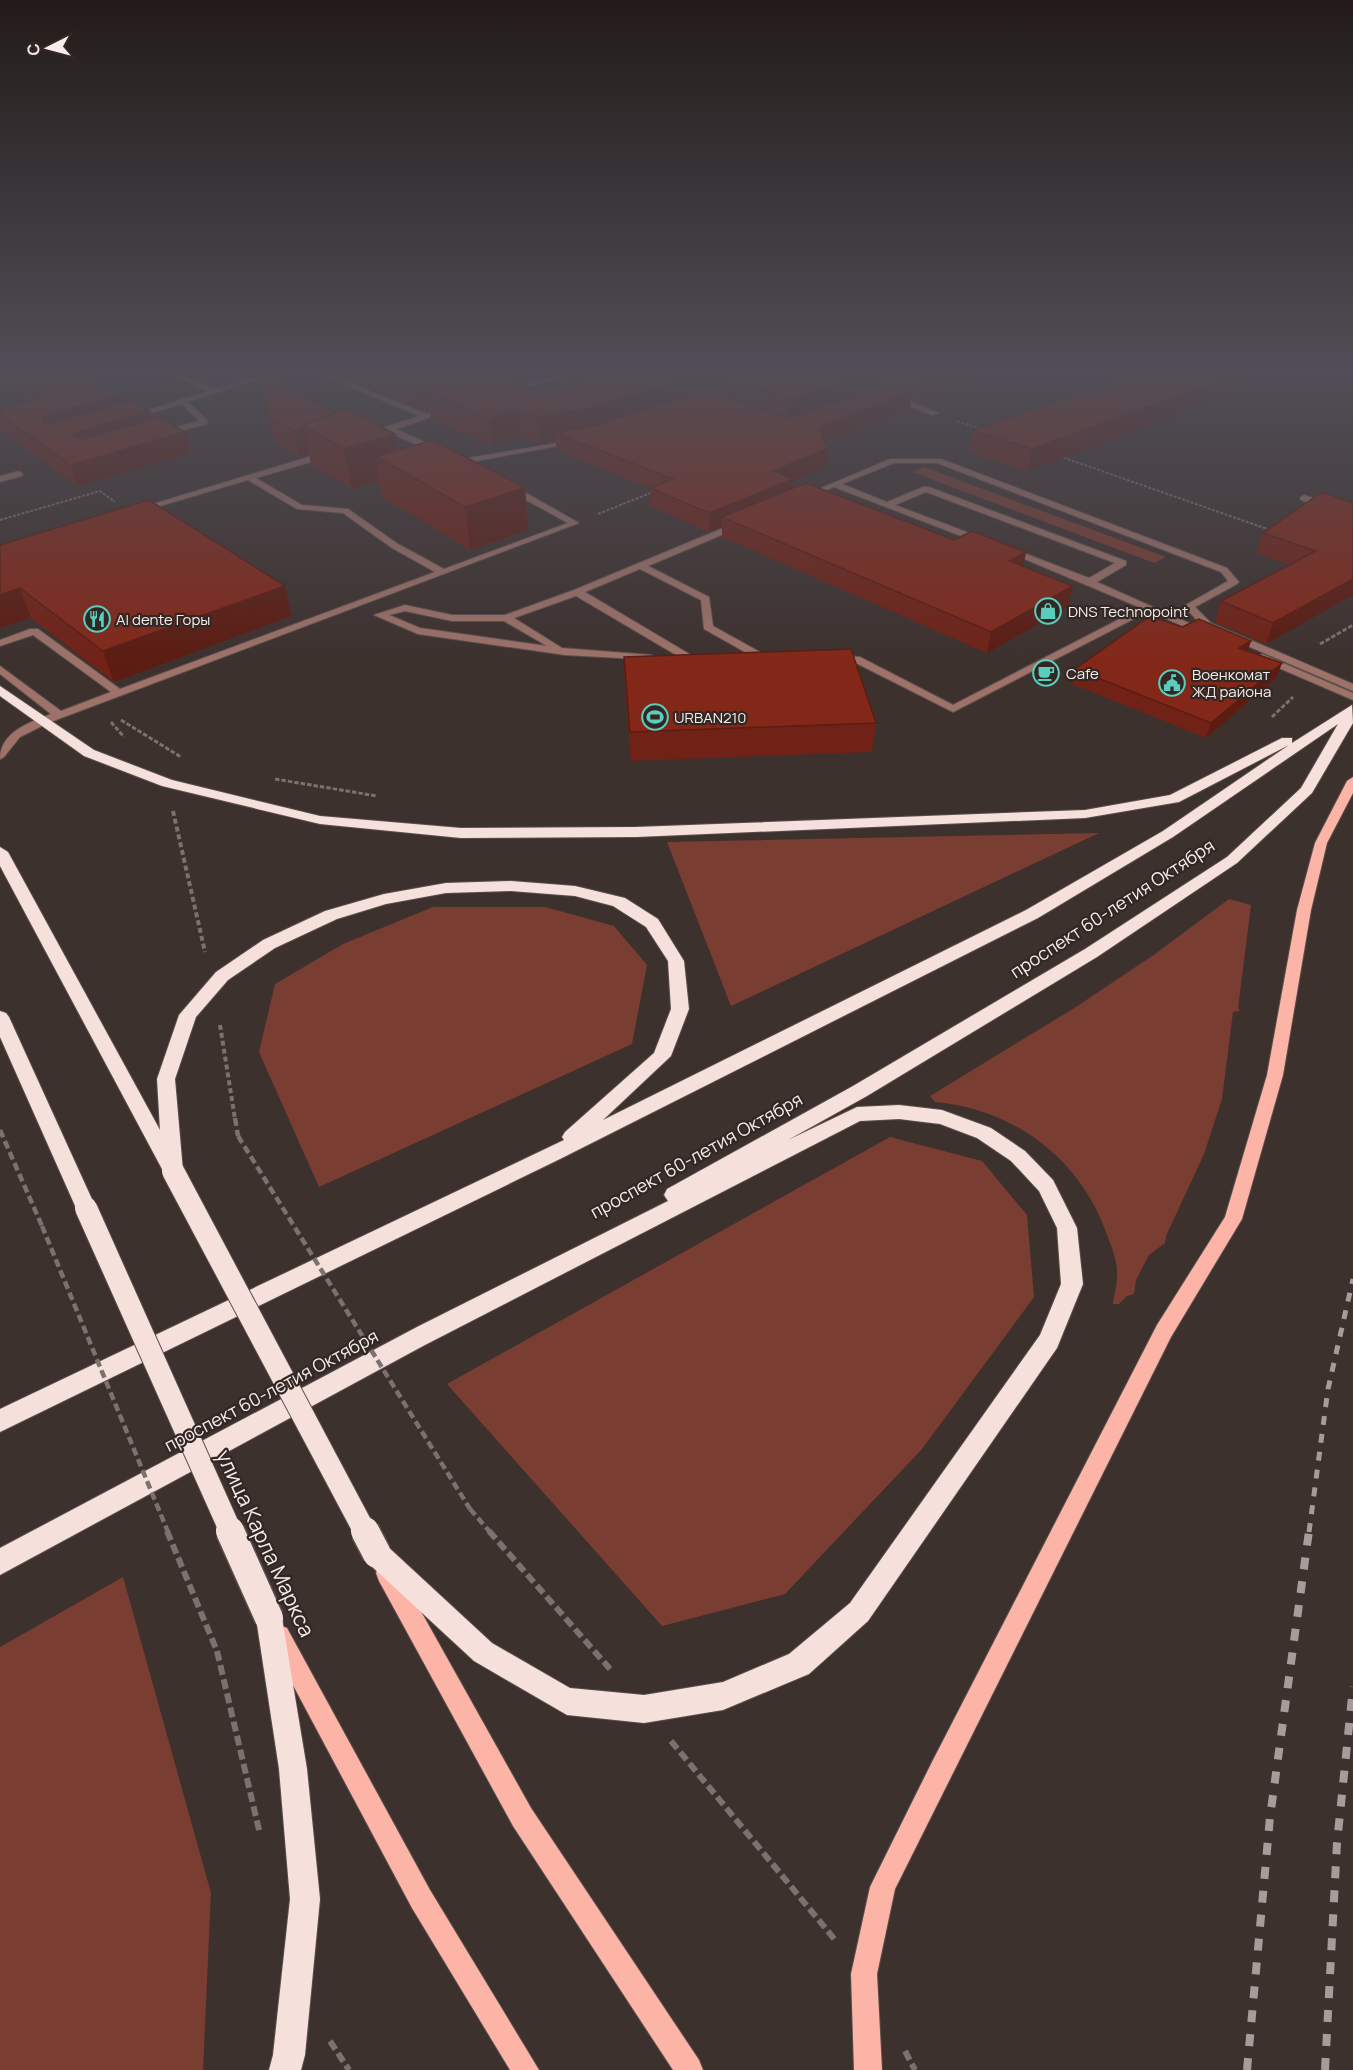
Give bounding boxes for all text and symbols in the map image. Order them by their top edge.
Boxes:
north arrow [18,18,78,78]
text: С [22,42,45,57]
shop icon: DNS Technopoint [1033,596,1063,626]
place label: DNS Technopoint [1068,601,1188,622]
restaurant icon: Al dente Горы [82,604,112,634]
place label: Al dente Горы [116,609,210,630]
cafe icon: Cafe [1031,658,1061,688]
place label: Cafe [1066,663,1099,684]
place label: Военкомат ЖД района [1192,664,1271,702]
public building icon: Военкомат ЖД района [1157,668,1187,698]
sports icon: URBAN210 [640,702,670,732]
place label: URBAN210 [674,707,747,728]
street label: проспект 60-летия Октября [1005,833,1219,983]
street label: проспект 60-летия Октября [586,1087,806,1223]
street label: проспект 60-летия Октября [160,1323,382,1457]
street label: улица Карла Маркса [210,1445,322,1641]

